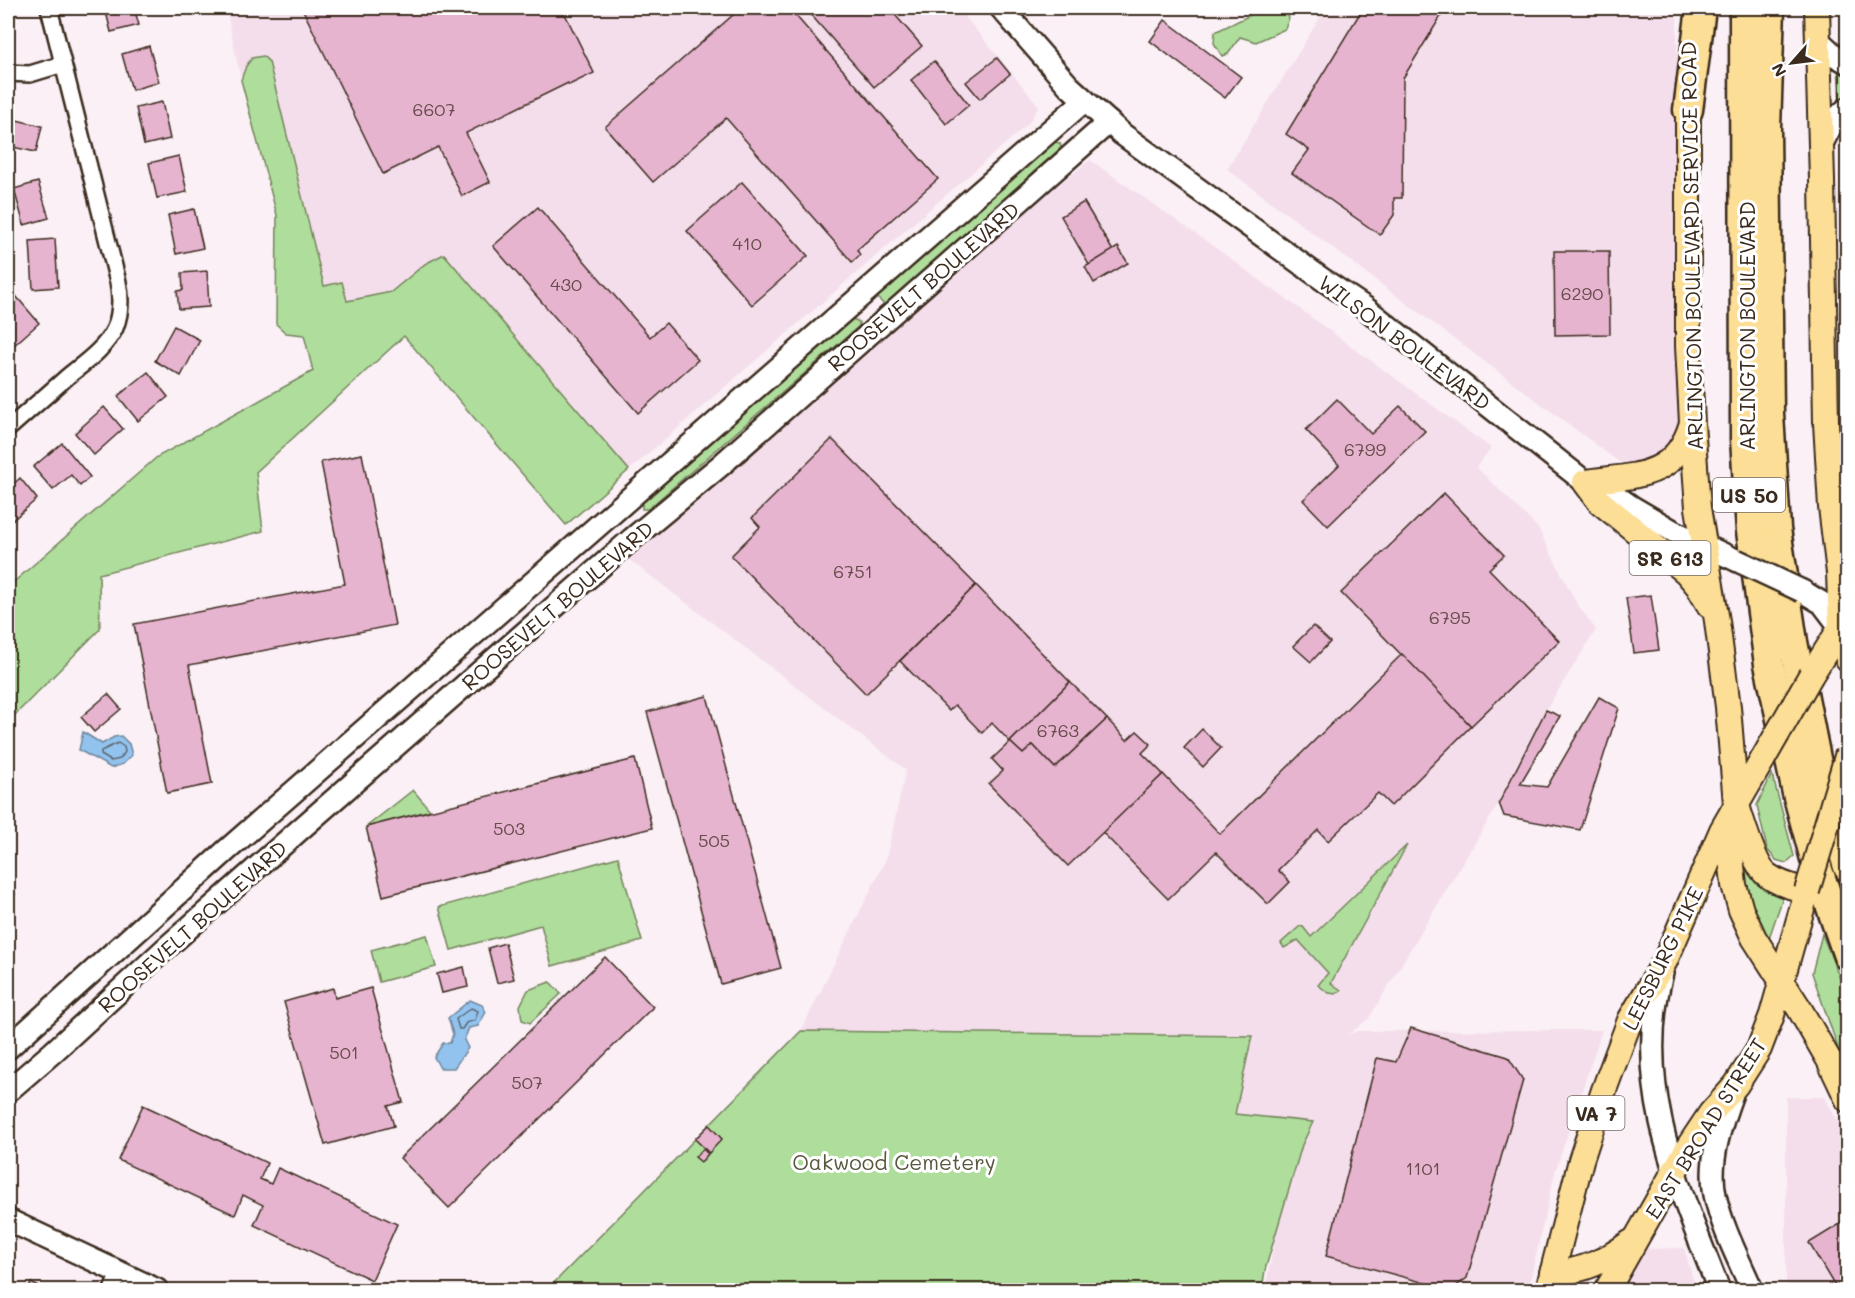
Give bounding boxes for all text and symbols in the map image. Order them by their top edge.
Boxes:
north arrow [1762,33,1822,93]
street label: ARLINGTON BOULEVARD SERVICE ROAD [1674,41,1708,451]
text: N [1766,60,1790,81]
house number: 6607 [413,97,455,121]
street label: ROOSEVELT BOULEVARD [822,195,1024,377]
street label: ARLINGTON BOULEVARD [1733,201,1760,451]
house number: 410 [732,231,762,255]
street label: WILSON BOULEVARD [1313,268,1497,416]
house number: 430 [550,272,582,296]
house number: 6290 [1561,281,1603,305]
house number: 6799 [1344,437,1386,461]
road number: US 50 [1713,478,1785,512]
street label: ROOSEVELT BOULEVARD [456,514,658,696]
road number: SR 613 [1630,541,1710,575]
house number: 6751 [833,559,873,583]
house number: 6795 [1429,605,1471,629]
house number: 6763 [1037,718,1079,742]
house number: 503 [493,816,525,840]
house number: 505 [698,828,730,852]
street label: ROOSEVELT BOULEVARD [92,834,292,1018]
street label: LEESBURG PIKE [1616,882,1708,1034]
street label: EAST BROAD STREET [1638,1032,1772,1224]
house number: 501 [329,1040,359,1064]
house number: 507 [511,1070,543,1094]
road number: VA 7 [1568,1096,1624,1130]
park label: Oakwood Cemetery [792,1148,996,1175]
house number: 1101 [1405,1156,1441,1180]

